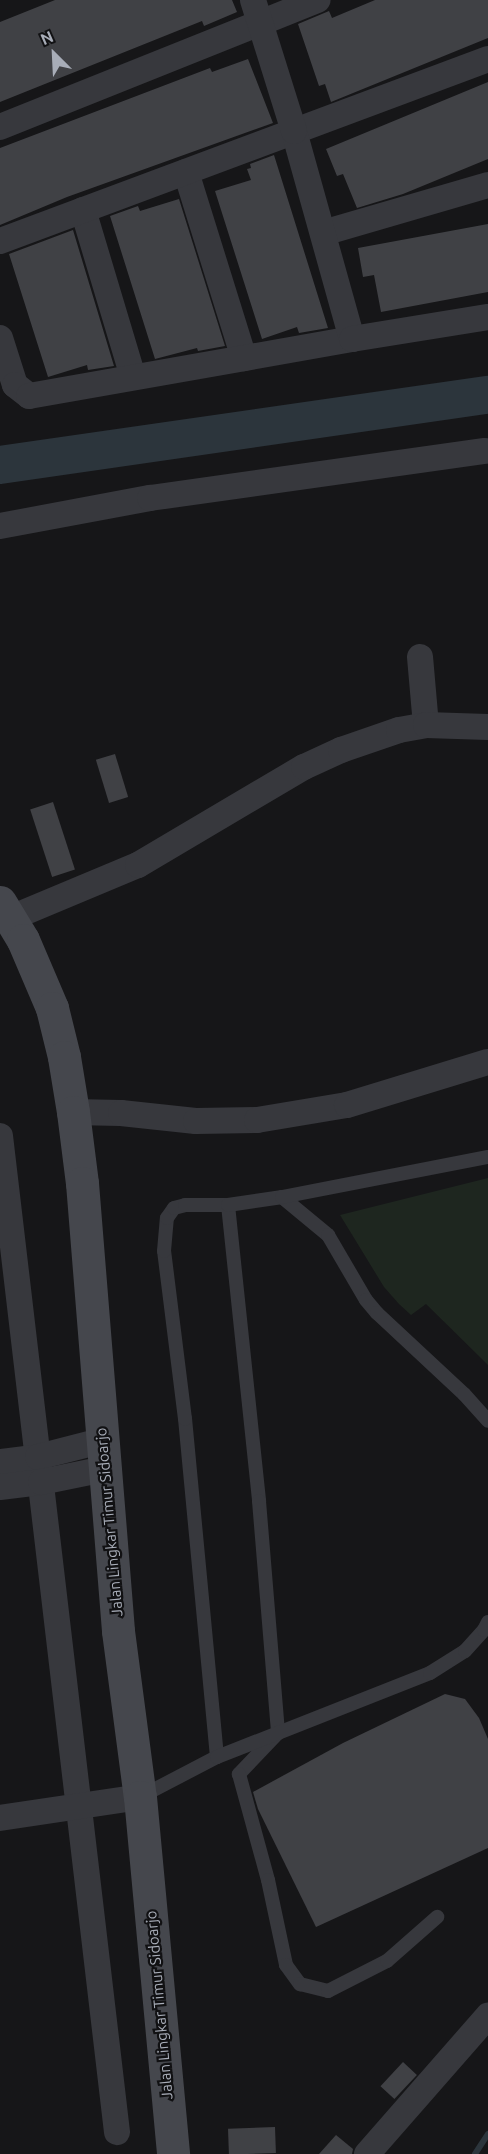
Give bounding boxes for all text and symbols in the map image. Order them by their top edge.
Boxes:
north arrow [24,24,84,84]
text: N [38,27,56,48]
street label: Jalan Lingkar Timur Sidoarjo [92,1427,126,1617]
street label: Jalan Lingkar Timur Sidoarjo [142,1910,176,2100]

